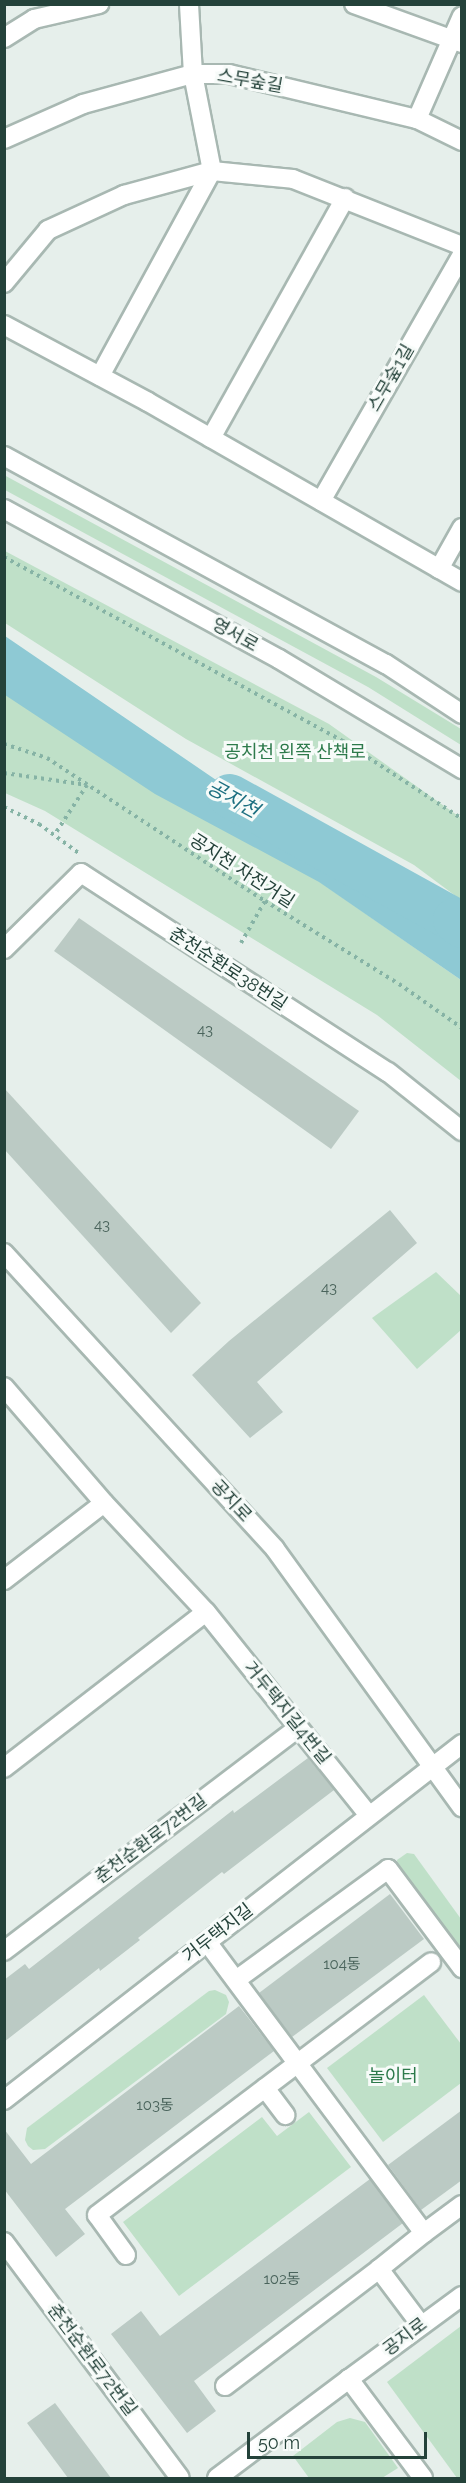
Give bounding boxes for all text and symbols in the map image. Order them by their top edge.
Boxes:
street label: 스무숲길 [216,65,284,97]
street label: 스무숲1길 [363,341,419,415]
street label: 영서로 [208,614,262,656]
park label: 공치천 왼쪽 산책로 [224,741,366,763]
water label: 공지천 [203,775,263,823]
street label: 공지천 자전거길 [186,829,298,913]
street label: 춘천순환로38번길 [165,923,291,1015]
house number: 43 [197,1022,213,1040]
house number: 43 [94,1217,110,1235]
house number: 43 [321,1280,337,1298]
street label: 공지로 [206,1475,256,1527]
street label: 거두택지길4번길 [239,1657,335,1769]
street label: 춘천순환로72번길 [91,1790,211,1888]
street label: 거두택지길 [179,1899,257,1967]
house number: 104동 [323,1956,361,1974]
park label: 놀이터 [368,2065,418,2087]
house number: 103동 [136,2097,174,2115]
house number: 102동 [263,2271,301,2289]
street label: 춘천순환로72번길 [43,2300,141,2420]
street label: 공지로 [379,2313,431,2361]
scale bar [250,2420,430,2458]
text: 50 m [258,2432,300,2453]

